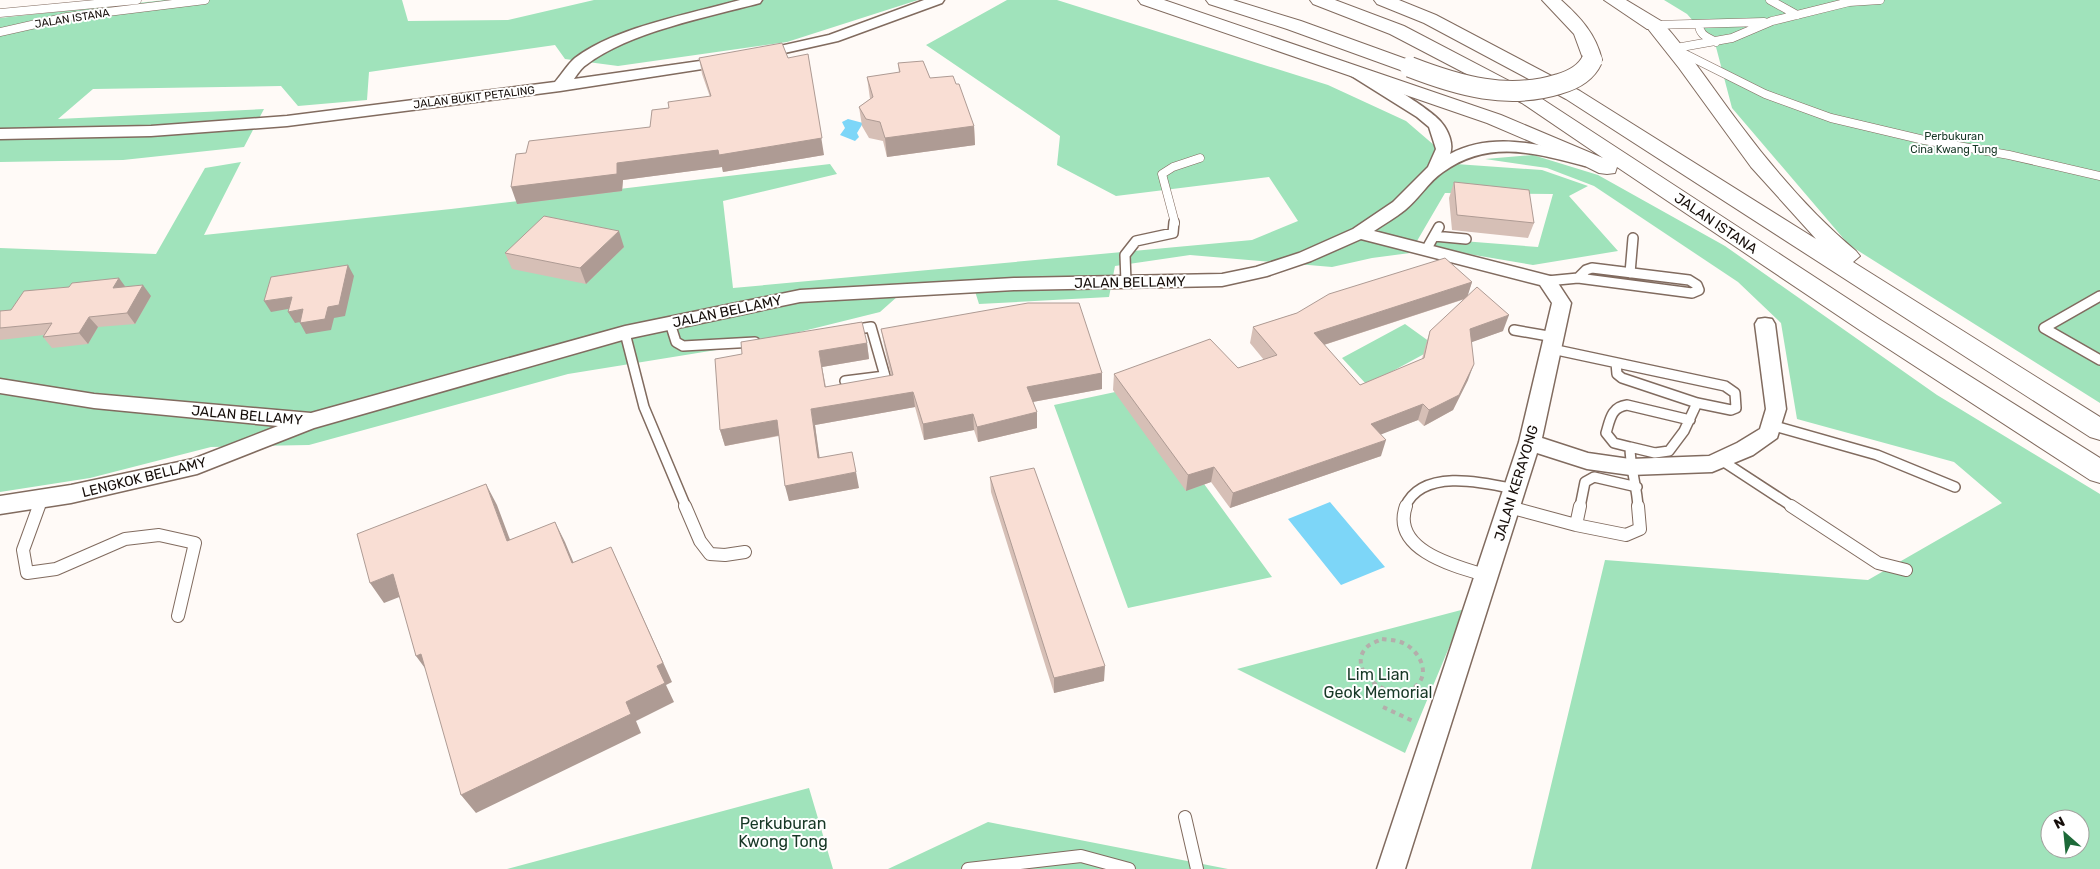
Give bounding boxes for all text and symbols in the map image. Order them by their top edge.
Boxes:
street label: JALAN ISTANA [34,6,111,31]
street label: JALAN BUKIT PETALING [412,84,536,111]
park label: Perbukuran Cina Kwang Tung [1910,130,1998,156]
street label: JALAN ISTANA [1671,189,1761,258]
street label: JALAN BELLAMY [1074,273,1186,292]
street label: JALAN BELLAMY [671,292,783,331]
street label: JALAN BELLAMY [191,402,303,429]
street label: JALAN KERAYONG [1491,423,1542,543]
street label: LENGKOK BELLAMY [80,454,208,501]
park label: Lim Lian Geok Memorial [1324,665,1432,702]
north arrow [2040,809,2090,859]
text: N [2051,813,2068,833]
park label: Perkuburan Kwong Tong [738,814,828,851]

